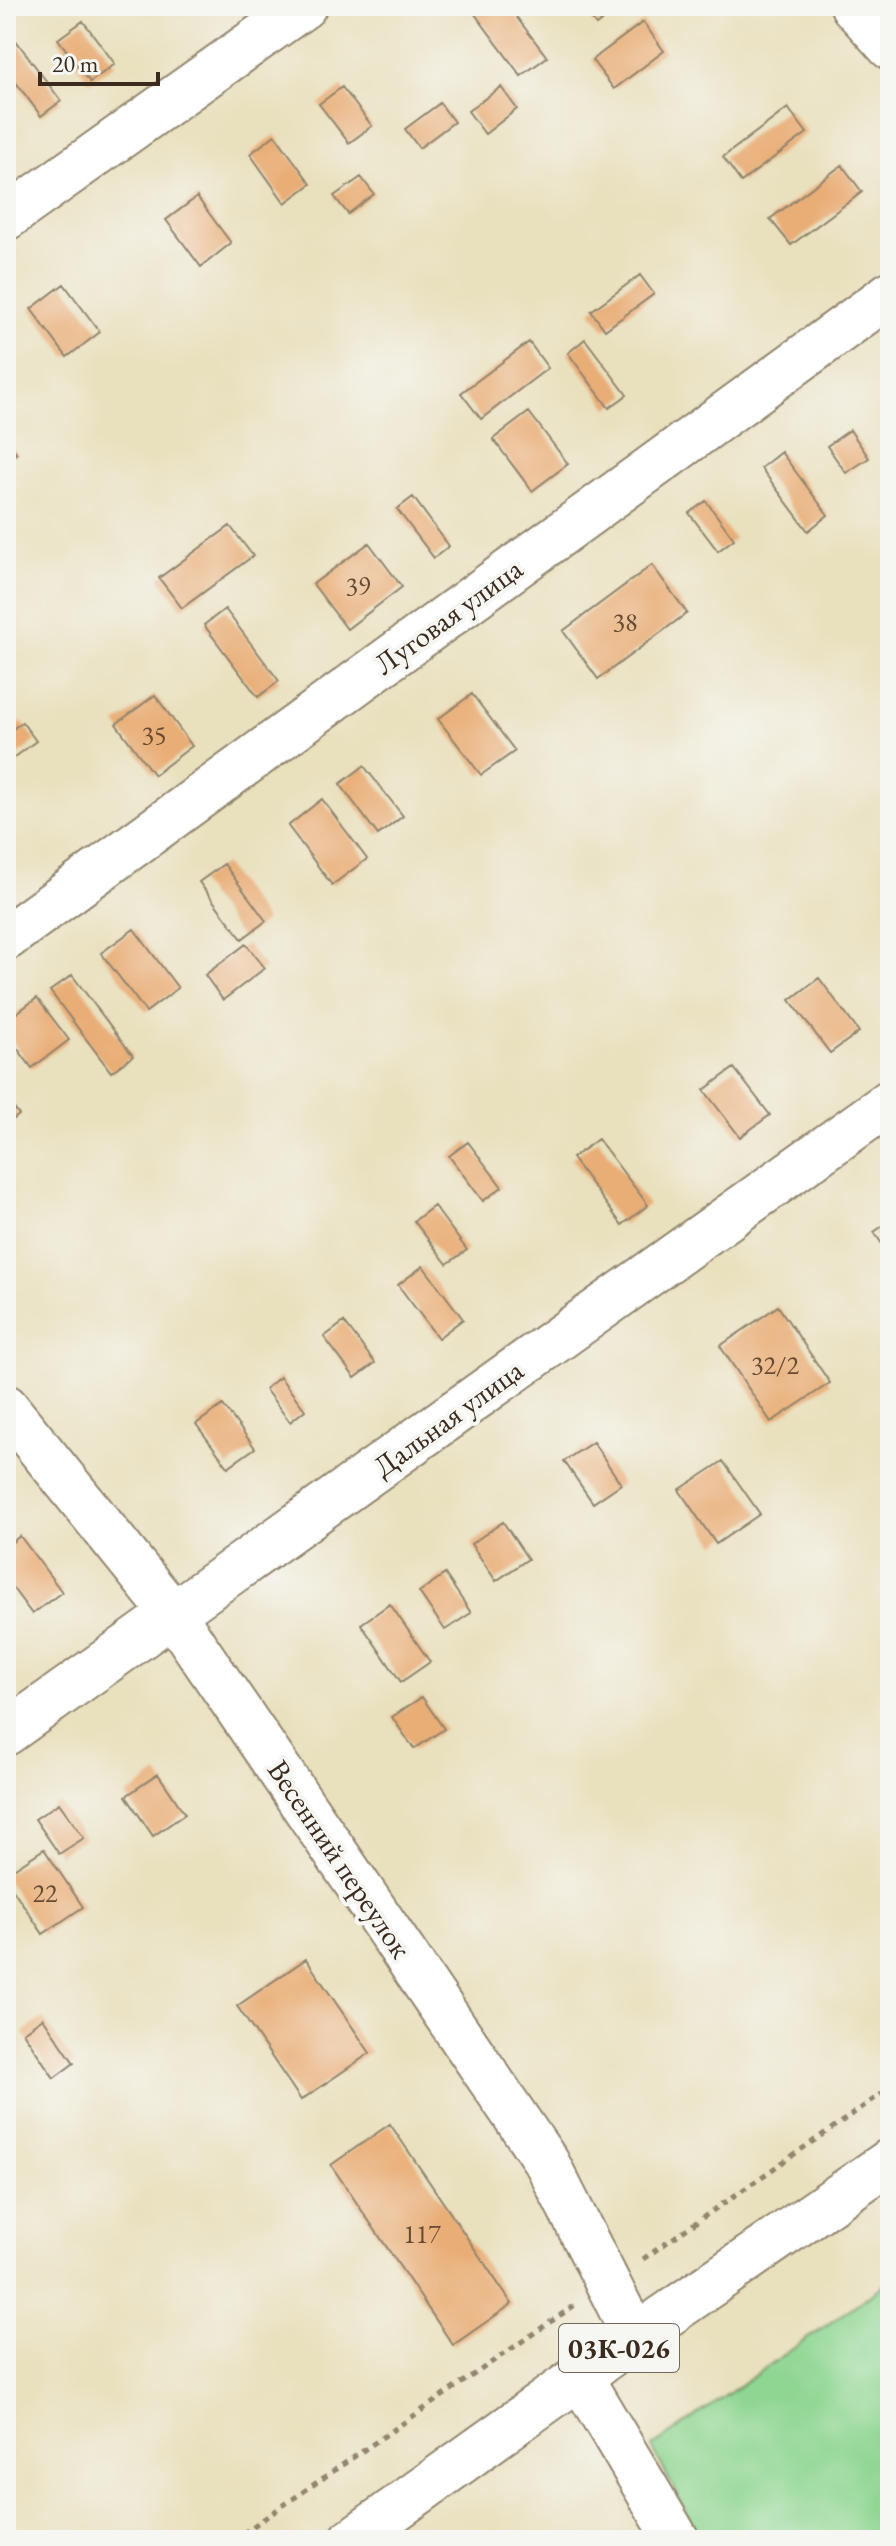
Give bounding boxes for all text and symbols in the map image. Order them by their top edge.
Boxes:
scale bar [40,36,158,86]
text: 20 m [52,48,99,79]
street label: Луговая улица [366,549,530,683]
house number: 39 [346,569,371,603]
house number: 38 [613,605,637,639]
house number: 35 [142,718,166,752]
house number: 32/2 [751,1348,799,1382]
street label: Дальная улица [365,1350,531,1486]
street label: Весенний переулок [259,1752,421,1966]
house number: 22 [33,1876,58,1910]
house number: 117 [403,2217,441,2251]
road number: 03К-026 [559,2324,679,2372]

